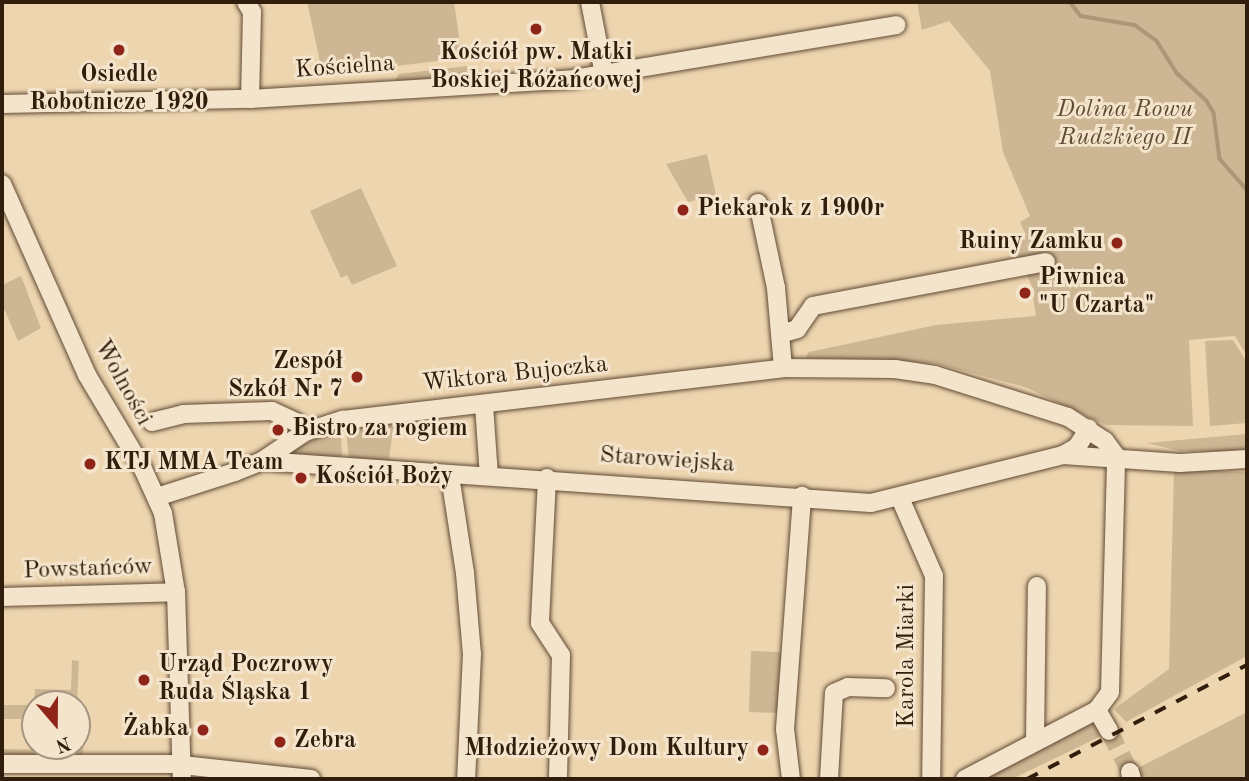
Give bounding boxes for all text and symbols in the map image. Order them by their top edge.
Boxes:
marker: Kościół pw. Matki Boskiej Różańcowej [528,21,544,37]
place label: Kościół pw. Matki Boskiej Różańcowej [430,40,642,96]
marker: Osiedle Robotnicze 1920 [111,42,127,58]
street label: Kościelna [294,50,396,86]
place label: Osiedle Robotnicze 1920 [29,62,209,118]
park label: Dolina Rowu Rudzkiego II [1057,97,1193,153]
place label: Piekarok z 1900r [697,196,884,224]
marker: Piekarok z 1900r [675,202,691,218]
place label: Ruiny Zamku [959,229,1103,257]
marker: Ruiny Zamku [1109,235,1125,251]
place label: Piwnica "U Czarta" [1039,265,1154,321]
marker: Piwnica "U Czarta" [1017,285,1033,301]
street label: Wolności [87,335,157,431]
place label: Zespół Szkół Nr 7 [228,349,343,405]
street label: Wiktora Bujoczka [421,351,609,399]
marker: Zespół Szkół Nr 7 [349,369,365,385]
place label: Bistro za rogiem [292,416,468,444]
marker: Bistro za rogiem [270,422,286,438]
street label: Starowiejska [599,442,735,480]
place label: KTJ MMA Team [104,450,284,478]
marker: KTJ MMA Team [82,456,98,472]
place label: Kościół Boży [315,464,453,492]
marker: Kościół Boży [293,470,309,486]
street label: Powstańców [23,553,153,587]
street label: Karola Miarki [894,584,922,728]
place label: Urząd Poczrowy Ruda Śląska 1 [158,652,334,708]
marker: Urząd Poczrowy Ruda Śląska 1 [136,672,152,688]
north arrow [21,690,91,760]
place label: Żabka [123,716,189,744]
marker: Żabka [195,722,211,738]
place label: Zebra [294,728,356,756]
text: N [53,732,73,755]
marker: Zebra [272,734,288,750]
place label: Młodzieżowy Dom Kultury [464,736,749,764]
marker: Młodzieżowy Dom Kultury [755,742,771,758]

